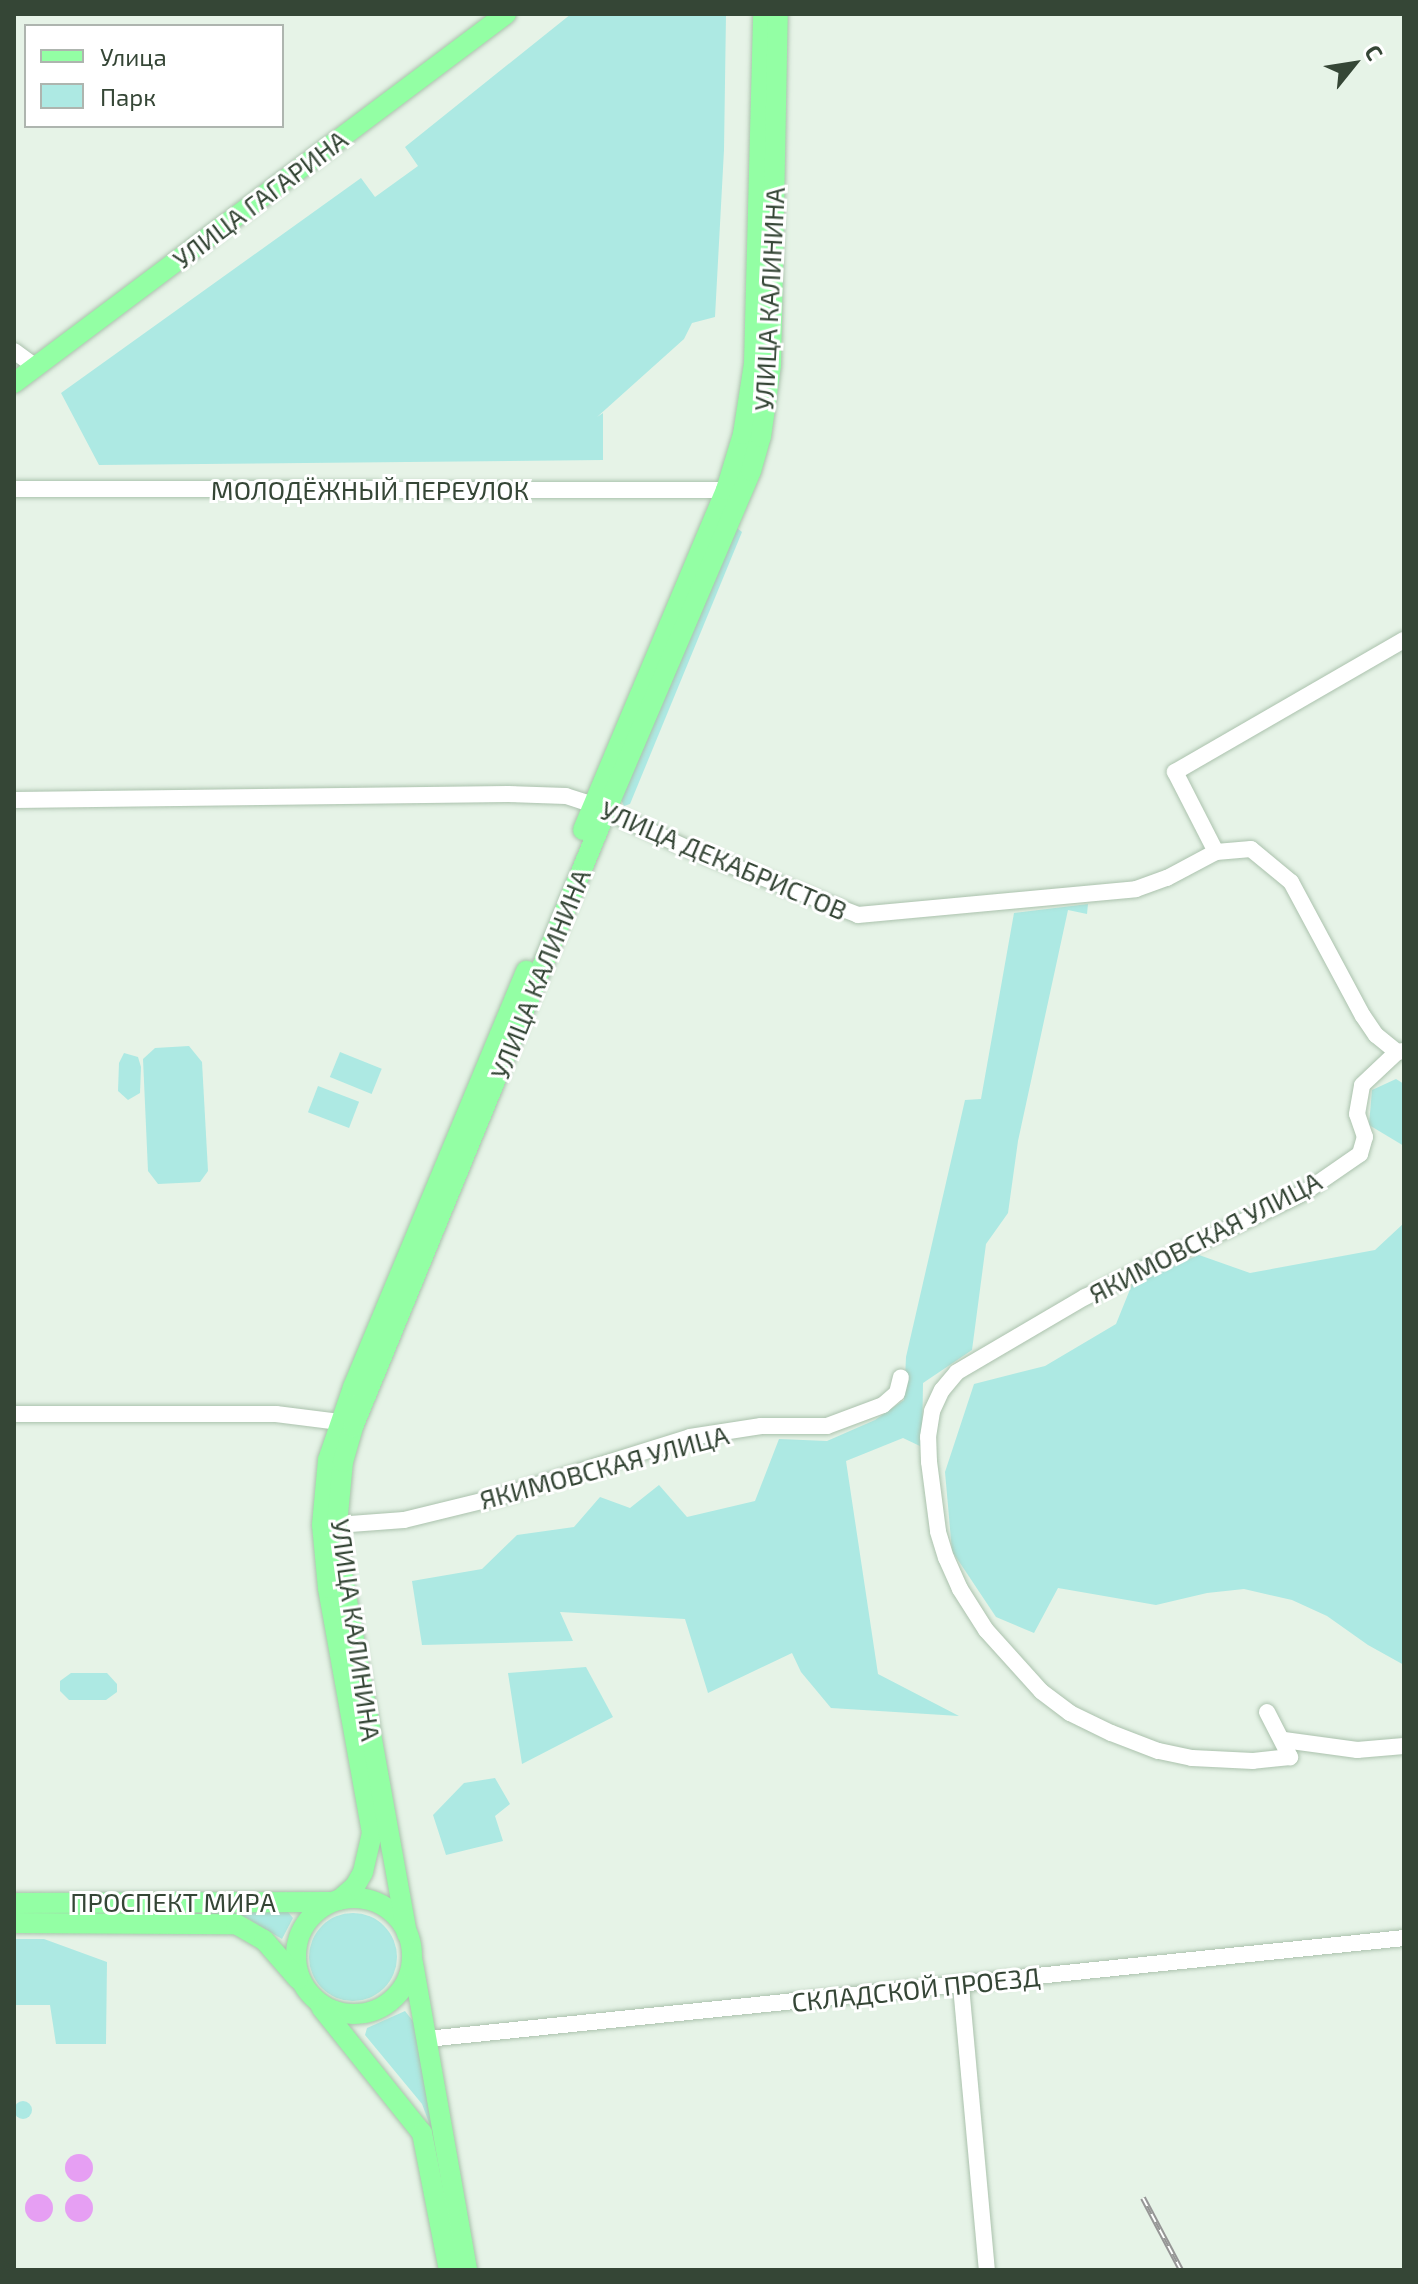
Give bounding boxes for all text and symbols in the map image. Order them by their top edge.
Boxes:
legend [24,24,284,128]
north arrow [1314,24,1394,104]
text: С [1360,40,1389,64]
text: Улица [100,42,167,71]
text: Парк [100,82,156,111]
street label: УЛИЦА ГАГАРИНА [167,123,353,275]
street label: УЛИЦА КАЛИНИНА [748,186,790,412]
street label: МОЛОДЁЖНЫЙ ПЕРЕУЛОК [211,474,529,506]
street label: УЛИЦА ДЕКАБРИСТОВ [596,794,852,926]
street label: УЛИЦА КАЛИНИНА [484,864,596,1084]
street label: ЯКИМОВСКАЯ УЛИЦА [1084,1165,1326,1309]
street label: ЯКИМОВСКАЯ УЛИЦА [476,1419,732,1515]
street label: УЛИЦА КАЛИНИНА [325,1517,387,1743]
street label: ПРОСПЕКТ МИРА [70,1886,276,1918]
street label: СКЛАДСКОЙ ПРОЕЗД [790,1960,1042,2018]

